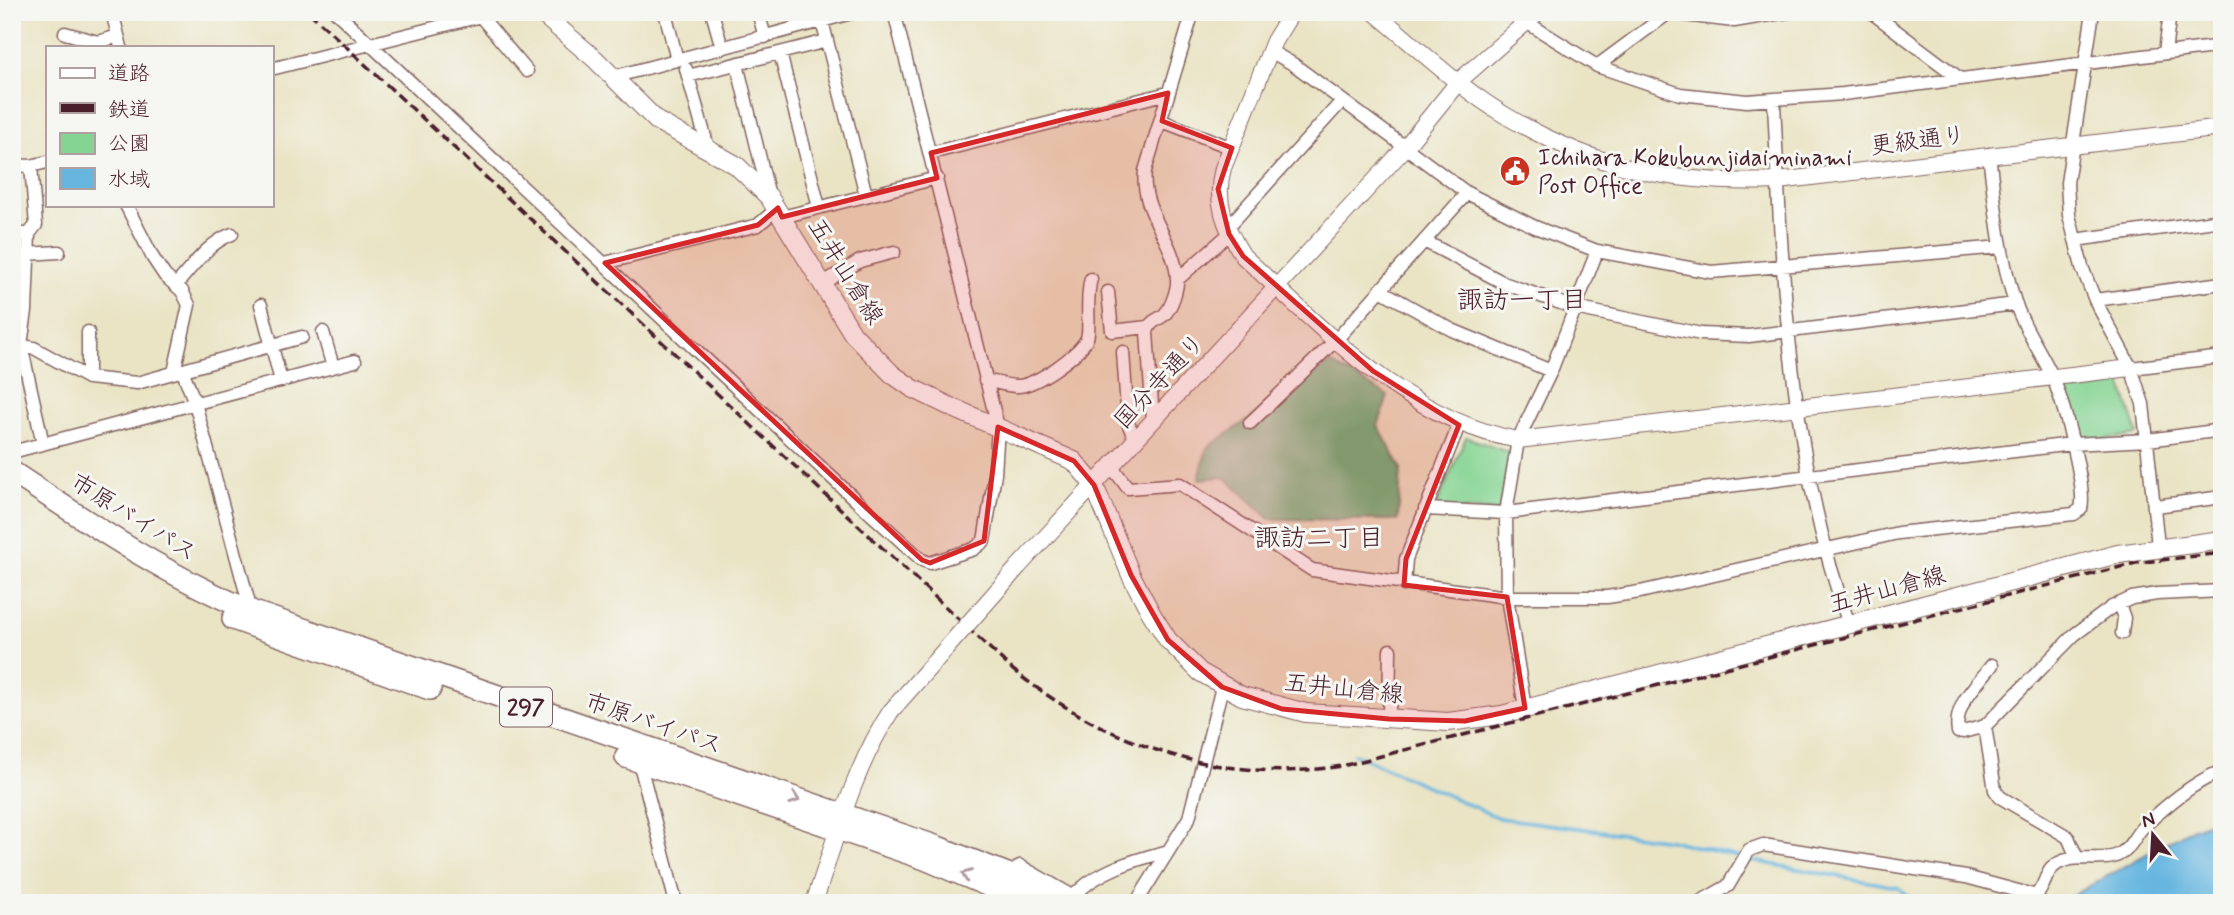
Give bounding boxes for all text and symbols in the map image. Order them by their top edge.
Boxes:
legend [46,46,273,206]
text: 道路 [108,60,150,88]
text: 鉄道 [108,96,150,124]
street label: 更級通り [1869,120,1968,163]
text: 公園 [108,130,150,158]
place label: Ichihara Kokubunjidaiminami Post Office [1538,143,1852,202]
public building icon: Ichihara Kokubunjidaiminami Post Office [1498,154,1532,188]
text: 水域 [108,166,150,194]
street label: 五井山倉線 [800,213,890,331]
district label: 諏訪一丁目 [1457,284,1587,318]
street label: 国分寺通り [1108,328,1212,436]
street label: 市原バイパス [64,467,202,569]
district label: 諏訪二丁目 [1254,522,1384,556]
street label: 五井山倉線 [1825,560,1949,621]
street label: 五井山倉線 [1283,668,1405,711]
street label: 市原バイパス [581,686,726,762]
road number: 297 [500,688,552,726]
one-way arrow [788,791,800,805]
north arrow [2118,800,2188,870]
text: N [2138,806,2158,834]
one-way arrow [961,870,973,884]

